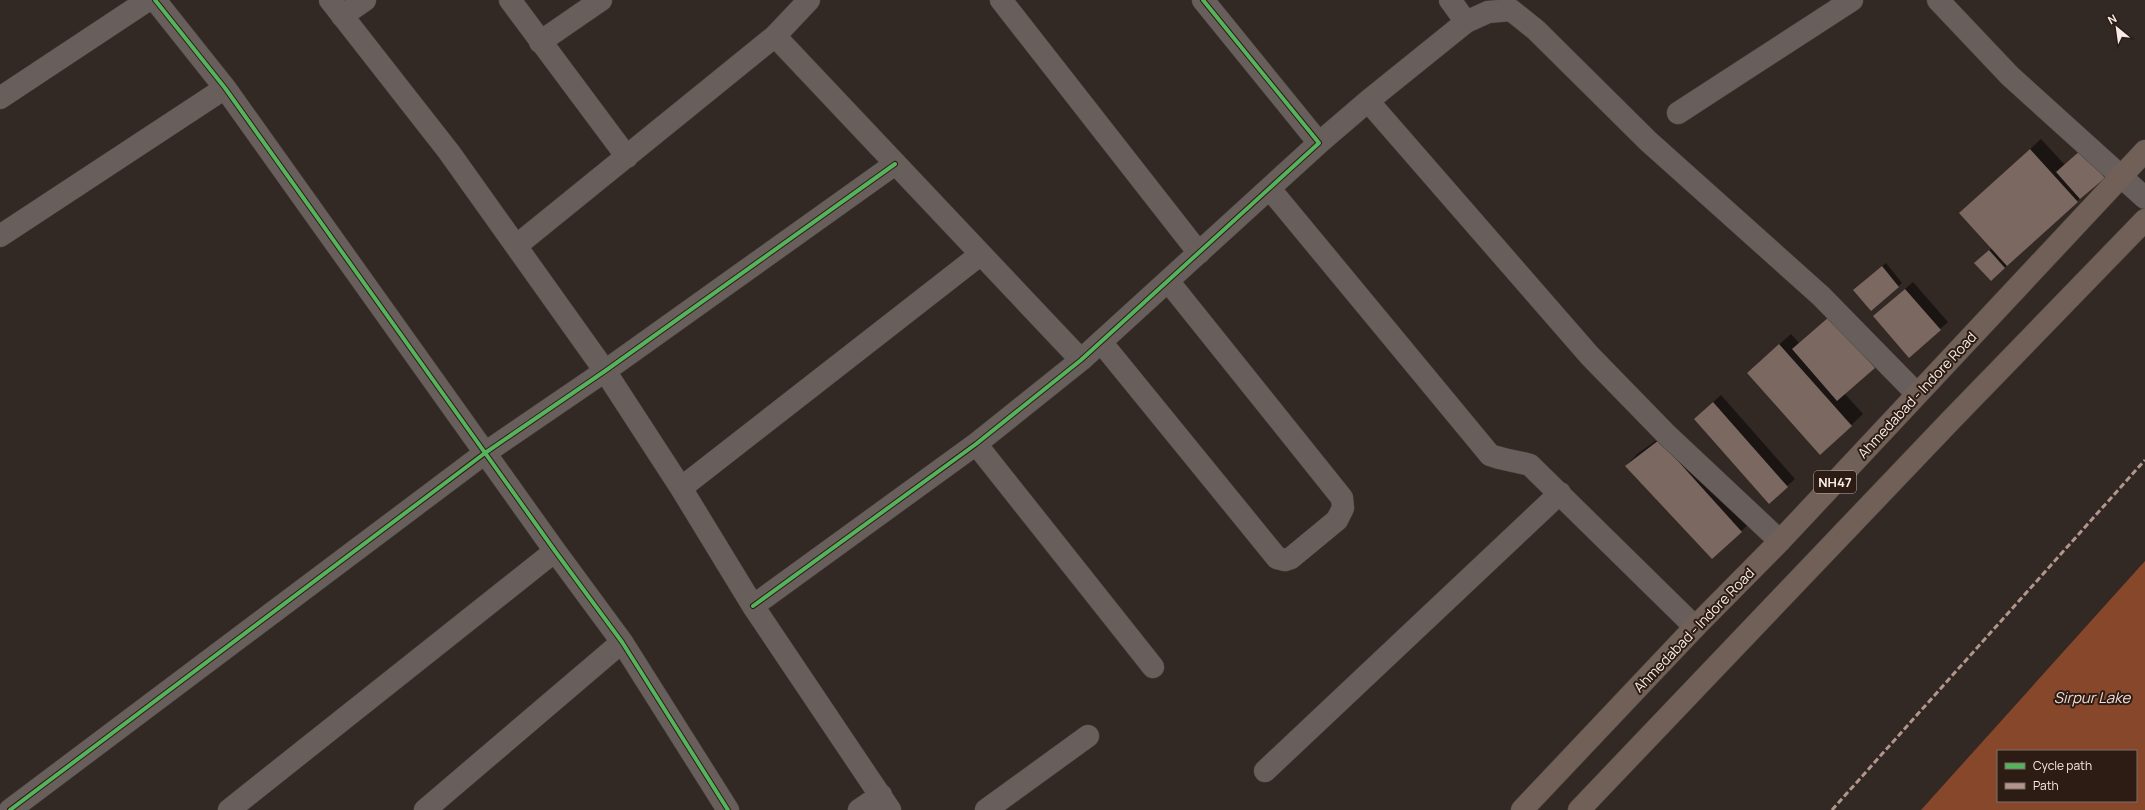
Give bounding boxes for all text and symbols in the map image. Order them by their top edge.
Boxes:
north arrow [2097,8,2137,48]
text: N [2105,10,2119,27]
street label: Ahmedabad - Indore Road [1853,327,1980,462]
road number: NH47 [1814,471,1856,493]
street label: Ahmedabad - Indore Road [1629,563,1758,696]
water label: Sirpur Lake [2054,687,2131,708]
legend [1997,750,2137,802]
text: Cycle path [2033,757,2092,774]
text: Path [2033,777,2059,794]

